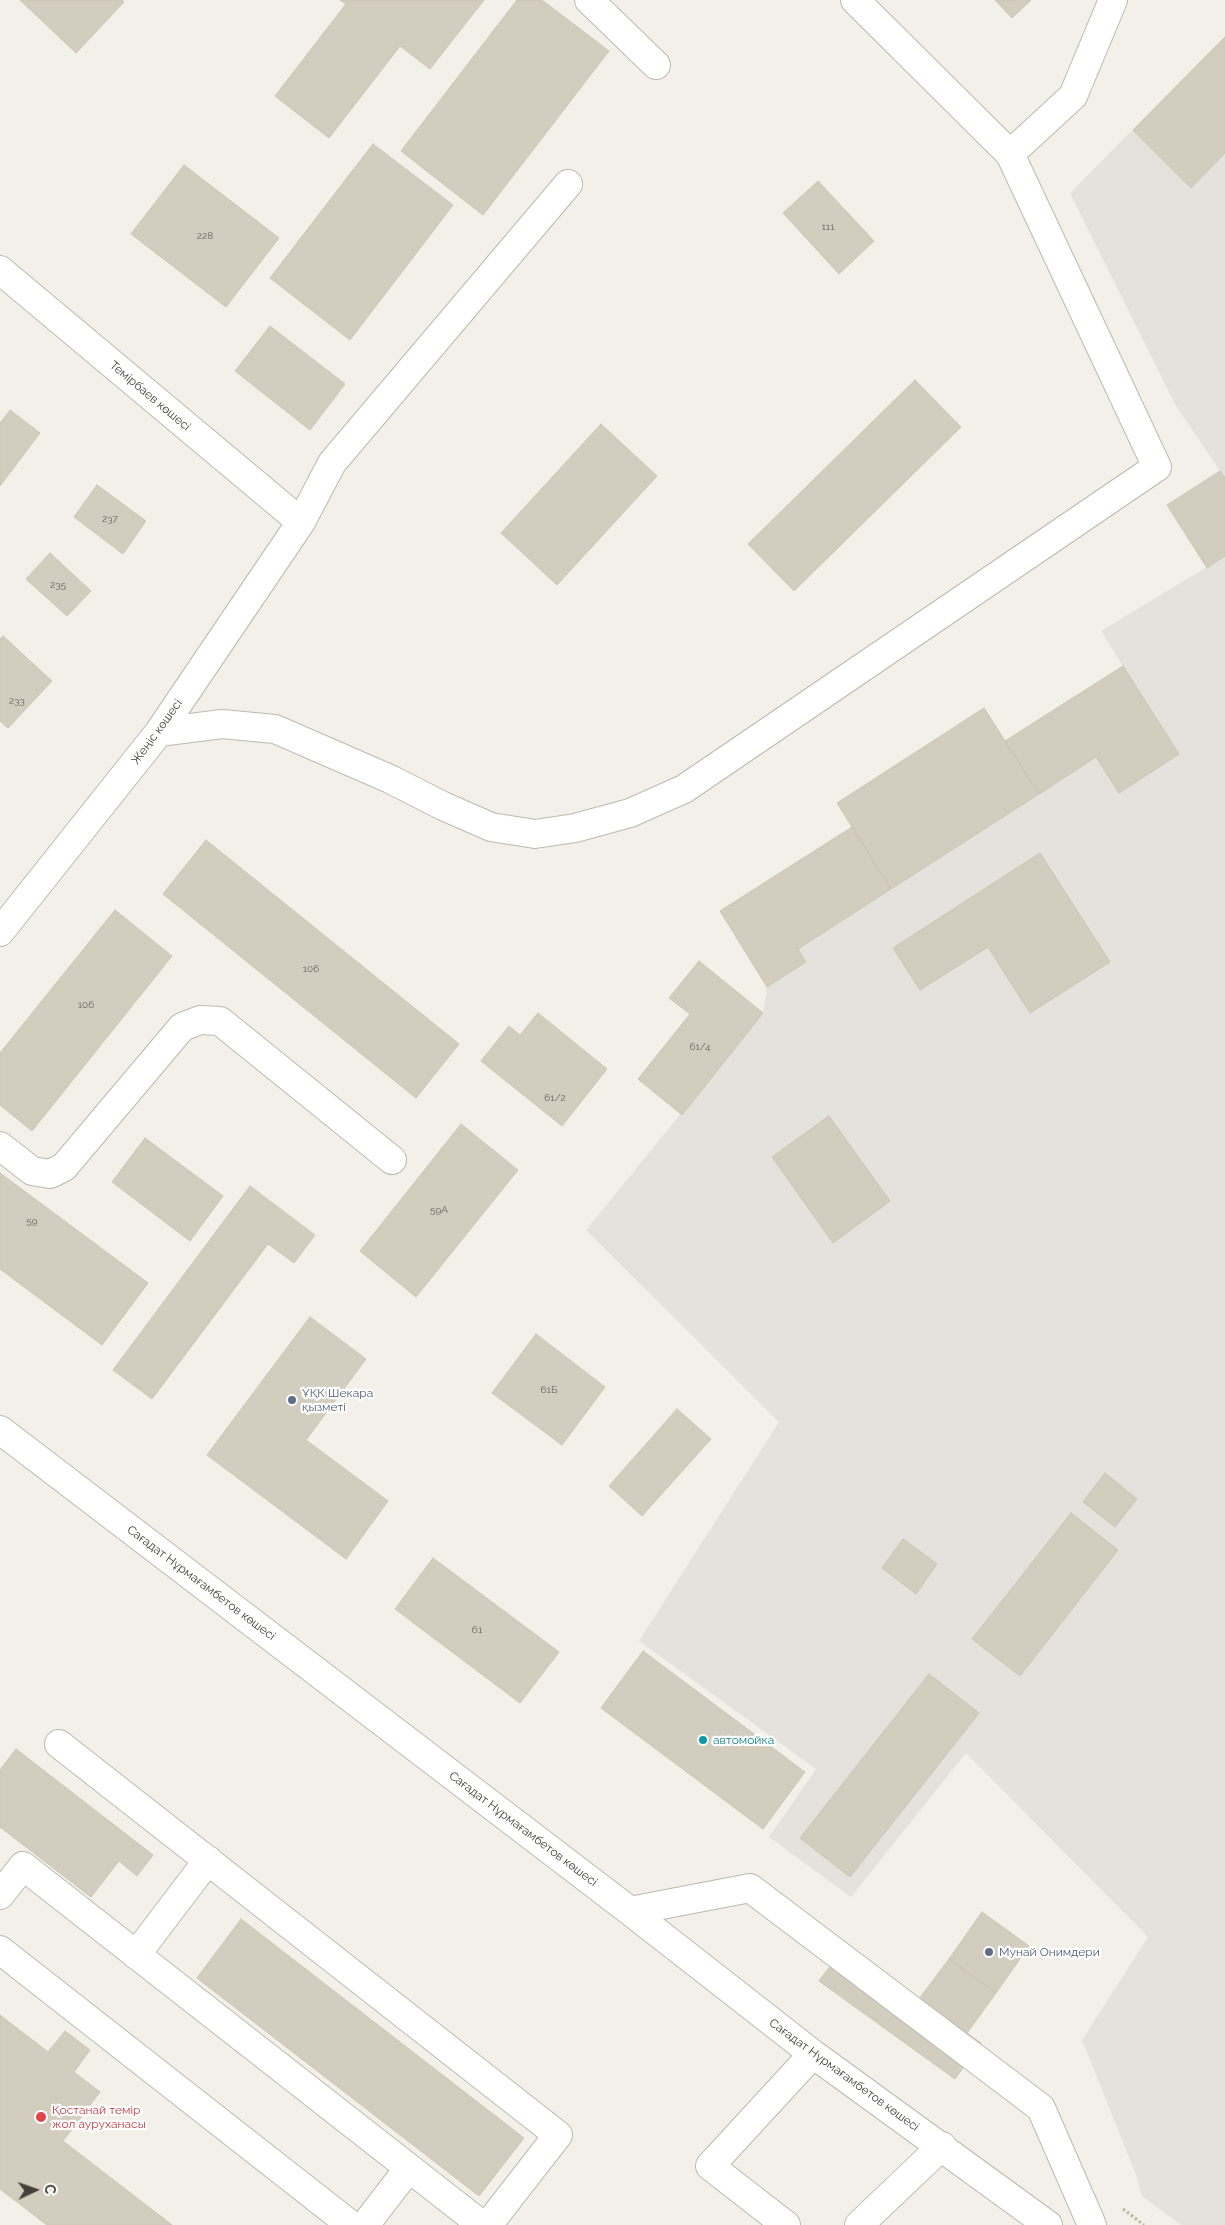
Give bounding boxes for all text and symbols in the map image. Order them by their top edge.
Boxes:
house number: 111 [822,221,834,233]
house number: 228 [197,230,213,242]
street label: Темірбаев көшесі [107,358,193,434]
house number: 237 [102,513,118,525]
house number: 235 [50,579,66,591]
house number: 233 [9,695,25,707]
street label: Жеңіс көшесі [129,697,185,767]
house number: 106 [303,963,319,975]
house number: 106 [78,999,94,1011]
house number: 61/4 [690,1041,710,1053]
house number: 61/2 [544,1092,566,1104]
house number: 59А [430,1204,448,1216]
house number: 59 [26,1215,38,1227]
house number: 61Б [541,1384,557,1396]
place label: ҰҚК Шекара қызметі [302,1386,373,1414]
marker: ҰҚК Шекара қызметі [286,1394,298,1406]
street label: Сағадат Нұрмағамбетов көшесі [124,1523,278,1643]
house number: 61 [472,1624,482,1636]
place label: автомойка [713,1733,774,1747]
marker: автомойка [697,1734,709,1746]
street label: Сағадат Нұрмағамбетов көшесі [446,1769,600,1889]
place label: Мунай Онимдери [999,1945,1100,1959]
marker: Мунай Онимдери [983,1946,995,1958]
street label: Сағадат Нұрмағамбетов көшесі [766,2016,922,2134]
place label: Қостанай темір жол ауруханасы [52,2103,146,2131]
marker: Қостанай темір жол ауруханасы [34,2110,48,2124]
north arrow [10,2165,60,2215]
text: С [42,2184,58,2194]

